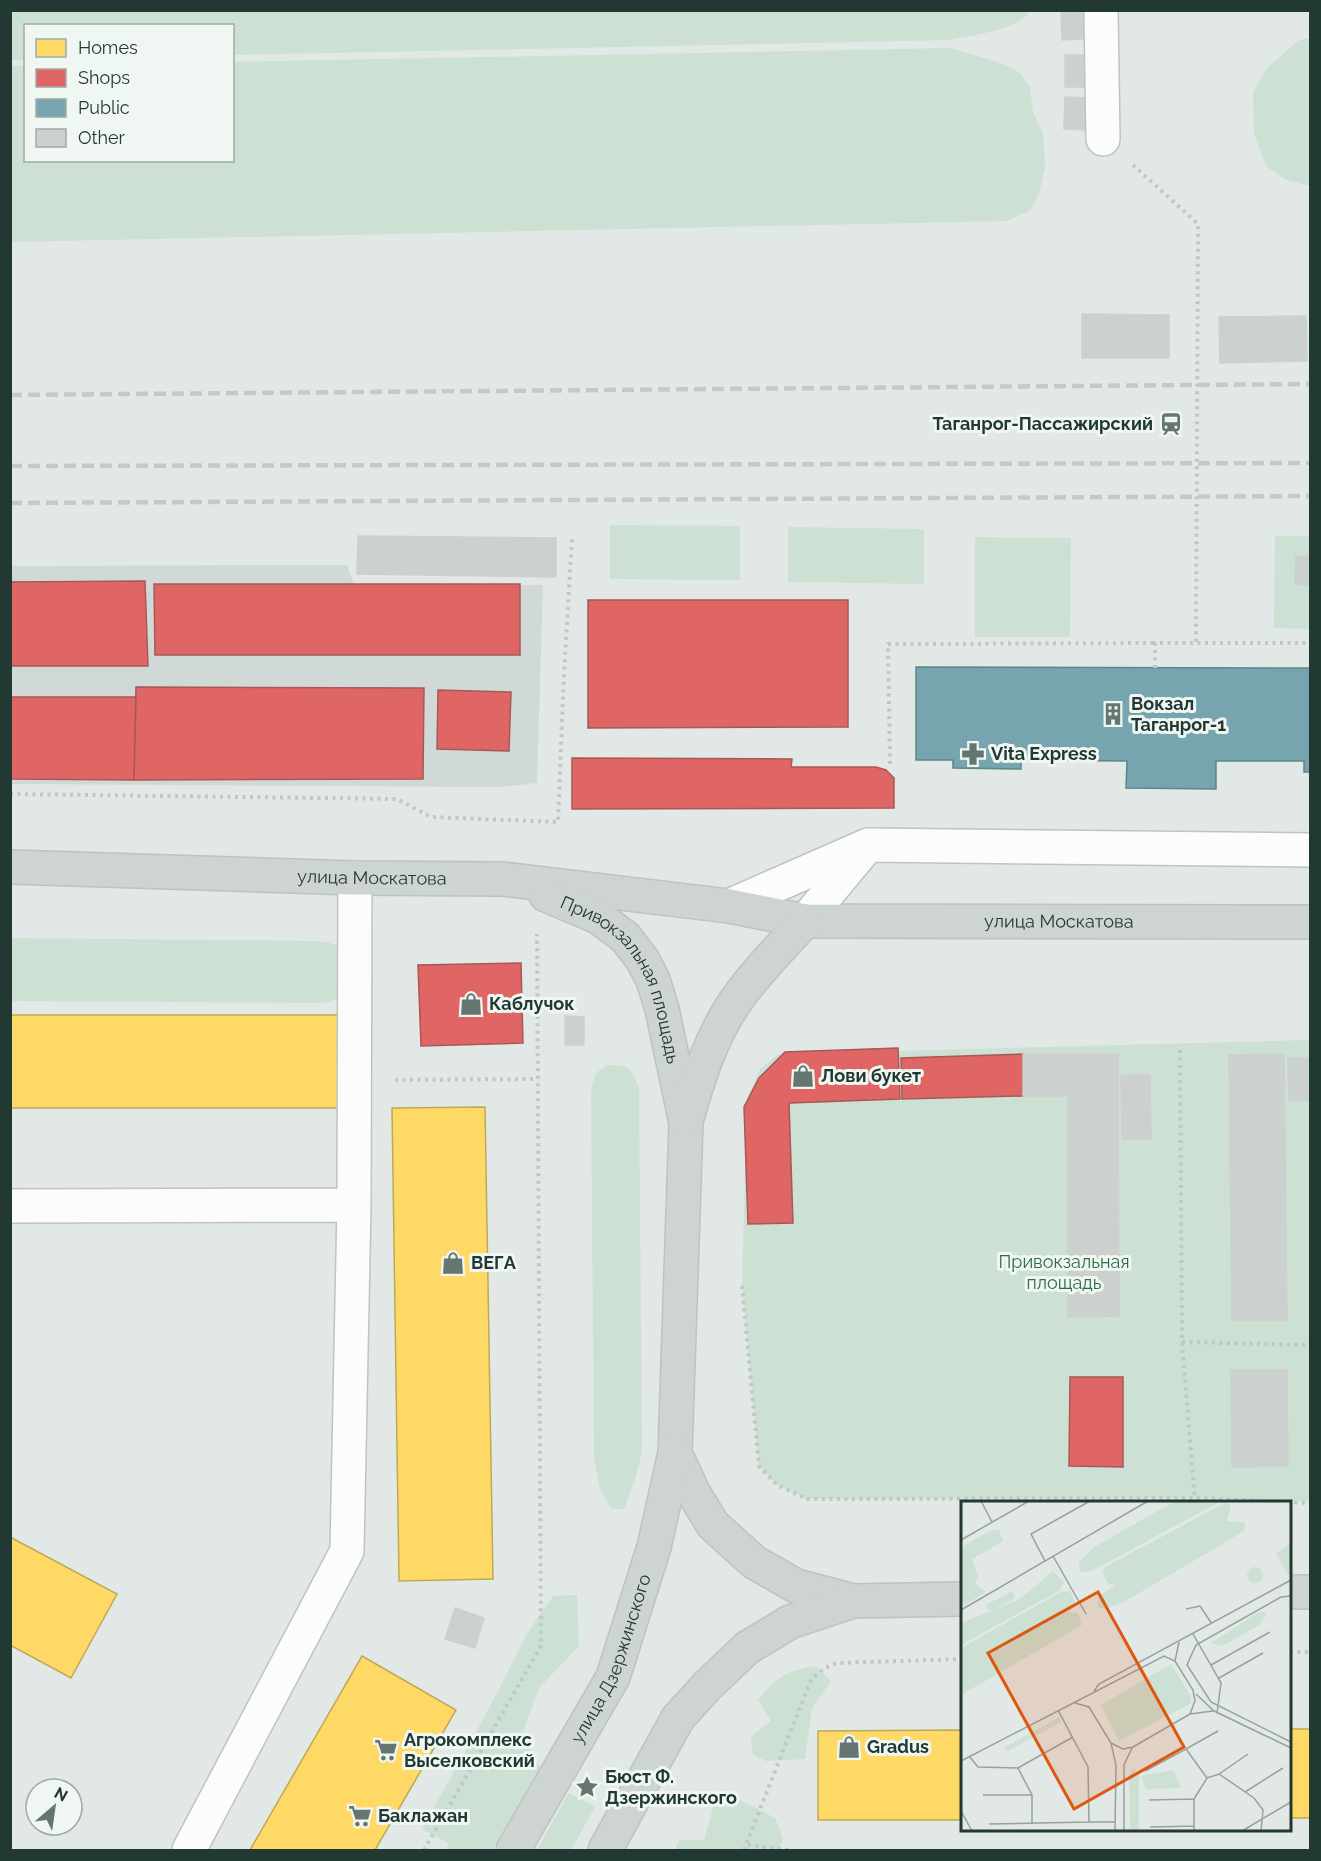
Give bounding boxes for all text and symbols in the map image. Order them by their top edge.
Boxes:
legend [24,24,234,162]
text: Homes [78,37,138,58]
text: Shops [78,67,130,88]
text: Public [78,97,130,118]
text: Other [78,127,126,148]
station icon: Таганрог-Пассажирский [1158,411,1184,437]
place label: Таганрог-Пассажирский [932,413,1153,434]
place label: Вокзал Таганрог-1 [1131,693,1226,735]
building icon: Вокзал Таганрог-1 [1100,701,1126,727]
pharmacy icon: Vita Express [960,741,986,767]
place label: Vita Express [991,743,1097,764]
street label: улица Москатова [297,865,447,889]
street label: Привокзальная площадь [557,891,684,1066]
street label: улица Москатова [984,910,1134,932]
shop icon: Каблучок [458,991,484,1017]
place label: Каблучок [489,993,574,1014]
shop icon: Лови букет [790,1063,816,1089]
place label: Лови букет [821,1065,921,1086]
shop icon: ВЕГА [440,1250,466,1276]
park label: Привокзальная площадь [998,1251,1130,1293]
place label: ВЕГА [471,1252,517,1273]
inset map [961,1501,1291,1831]
street label: улица Дзержинского [566,1571,655,1747]
place label: Агрокомплекс Выселковский [404,1729,535,1771]
shop icon: Gradus [836,1734,862,1760]
place label: Gradus [867,1736,929,1757]
supermarket icon: Агрокомплекс Выселковский [373,1737,399,1763]
place label: Бюст Ф. Дзержинского [605,1766,737,1808]
place icon: Бюст Ф. Дзержинского [574,1774,600,1800]
north arrow [24,1777,84,1837]
text: N [51,1783,71,1806]
supermarket icon: Баклажан [347,1803,373,1829]
place label: Баклажан [378,1805,468,1826]

